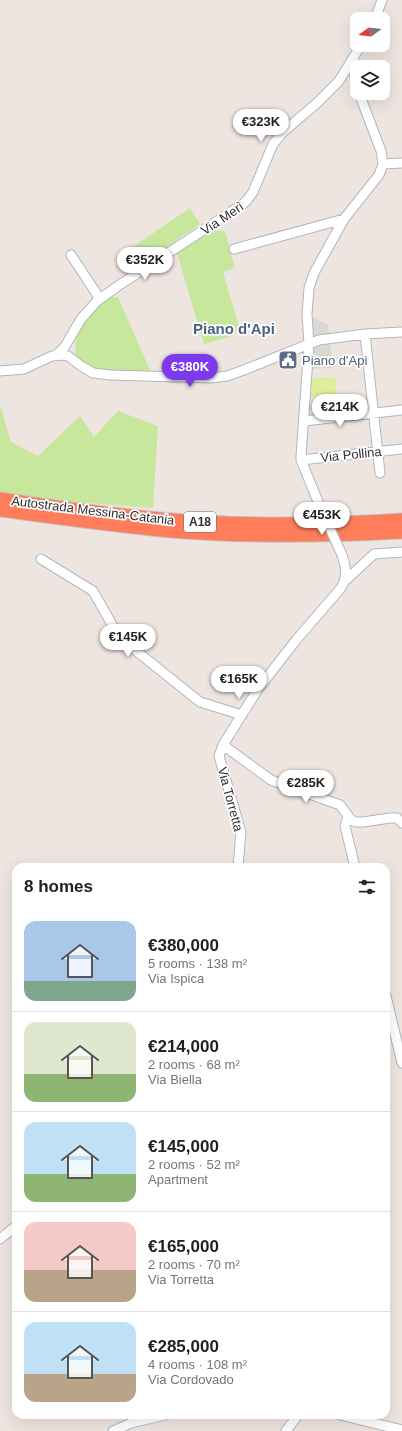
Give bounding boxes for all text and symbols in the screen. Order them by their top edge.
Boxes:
north arrow [350,12,390,52]
map controls [350,12,390,100]
button: layers [350,60,390,100]
pin: €323K [233,109,289,143]
text: €323K [242,114,280,129]
street label: Via Merì [198,199,246,238]
pin: €352K [117,247,173,281]
text: €352K [126,252,164,267]
district label: Piano d'Api [193,320,275,337]
public building icon: Piano d'Api [277,349,299,371]
place label: Piano d'Api [302,353,367,368]
pin: €380K [162,354,218,388]
text: €380K [171,359,209,374]
pin: €214K [312,394,368,428]
text: €214K [321,399,359,414]
street label: Via Pollina [320,444,383,465]
street label: Autostrada Messina-Catania [11,493,176,528]
pin: €453K [294,502,350,536]
text: €453K [303,507,341,522]
road number: A18 [184,512,216,532]
pin: €145K [100,624,156,658]
text: €145K [109,629,147,644]
pin: €165K [211,666,267,700]
text: €165K [220,671,258,686]
street label: Via Torretta [215,765,247,834]
pin: €285K [278,770,334,804]
text: €285K [287,775,325,790]
icon: filters [356,876,378,898]
text: 8 homes [24,877,93,896]
text: €380,000 [148,936,219,955]
icon: home [56,937,104,985]
text: 5 rooms · 138 m² [148,956,247,971]
text: Via Ispica [148,971,204,986]
text: €214,000 [148,1037,219,1056]
icon: home [56,1038,104,1086]
text: 2 rooms · 68 m² [148,1057,240,1072]
text: Via Biella [148,1072,202,1087]
text: €145,000 [148,1137,219,1156]
icon: home [56,1138,104,1186]
text: 2 rooms · 52 m² [148,1157,240,1172]
text: Apartment [148,1172,208,1187]
text: €165,000 [148,1237,219,1256]
icon: home [56,1238,104,1286]
text: 2 rooms · 70 m² [148,1257,240,1272]
text: Via Torretta [148,1272,214,1287]
text: €285,000 [148,1337,219,1356]
icon: home [56,1338,104,1386]
text: 4 rooms · 108 m² [148,1357,247,1372]
text: Via Cordovado [148,1372,234,1387]

